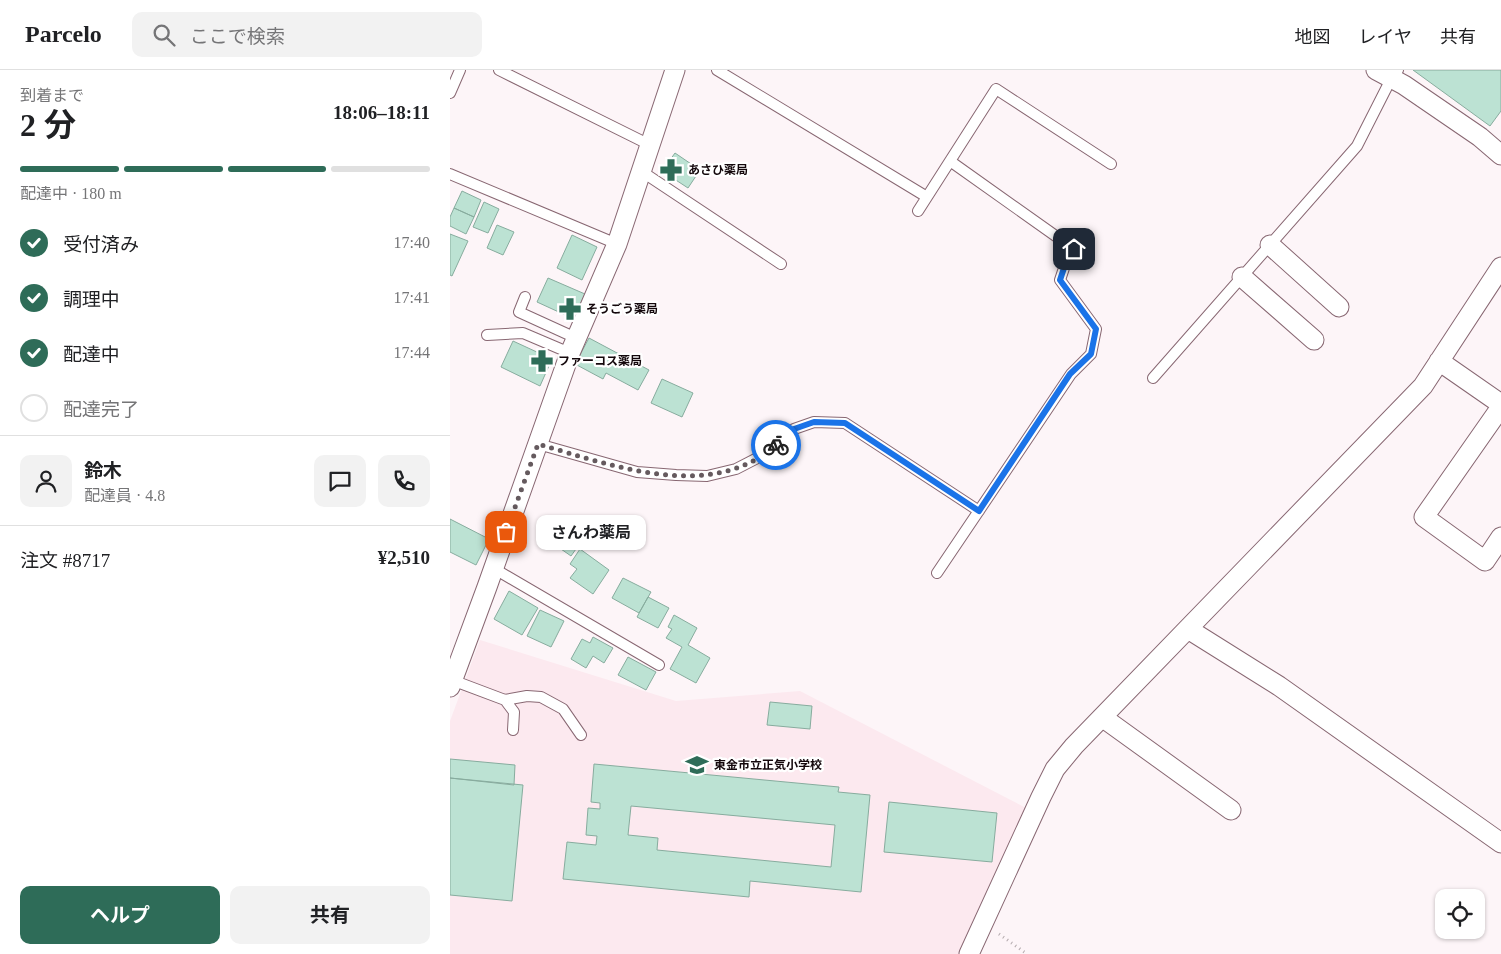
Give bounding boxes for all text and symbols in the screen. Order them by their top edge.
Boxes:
search box [132,12,482,57]
text: Parcelo [25,21,102,47]
icon: search [150,21,178,49]
text: ここで検索 [190,26,285,47]
text: 地図 [1295,27,1331,47]
text: レイヤ [1359,27,1412,47]
text: 共有 [1440,27,1476,47]
text: 到着まで [20,87,84,104]
text: 18:06–18:11 [333,102,430,123]
text: 2 分 [20,107,76,143]
pharmacy icon: あさひ薬局 [658,157,684,183]
place label: あさひ薬局 [688,163,748,177]
text: 配達中 · 180 m [20,185,122,202]
pin [1053,228,1095,270]
icon: check [20,229,48,257]
text: 受付済み [63,234,139,255]
text: 17:40 [394,234,430,251]
icon: home [1060,235,1088,263]
icon: check [20,284,48,312]
text: 調理中 [63,289,120,310]
text: 17:41 [394,289,430,306]
pharmacy icon: そうごう薬局 [557,296,583,322]
place label: そうごう薬局 [586,302,658,316]
icon: check [20,339,48,367]
text: 配達中 [63,344,120,365]
text: 17:44 [394,344,430,361]
pharmacy icon: ファーコス薬局 [529,348,555,374]
place label: ファーコス薬局 [558,354,642,368]
text: 配達完了 [63,399,139,420]
courier [751,420,801,470]
icon: bike [762,431,790,459]
button: person [20,455,72,507]
button: chat [314,455,366,507]
button: phone [378,455,430,507]
text: 鈴木 [84,460,122,481]
text: 配達員 · 4.8 [84,487,165,504]
pin [485,511,527,553]
callout: さんわ薬局 [536,514,646,550]
icon: bag [492,518,520,546]
text: さんわ薬局 [551,524,631,541]
text: ¥2,510 [378,547,430,568]
text: 注文 #8717 [20,550,110,571]
school or university icon: 東金市立正気小学校 [684,752,710,778]
place label: 東金市立正気小学校 [714,758,822,772]
button: ヘルプ [20,886,220,944]
button: 共有 [230,886,430,944]
map controls [1435,889,1485,939]
button: locate [1435,889,1485,939]

